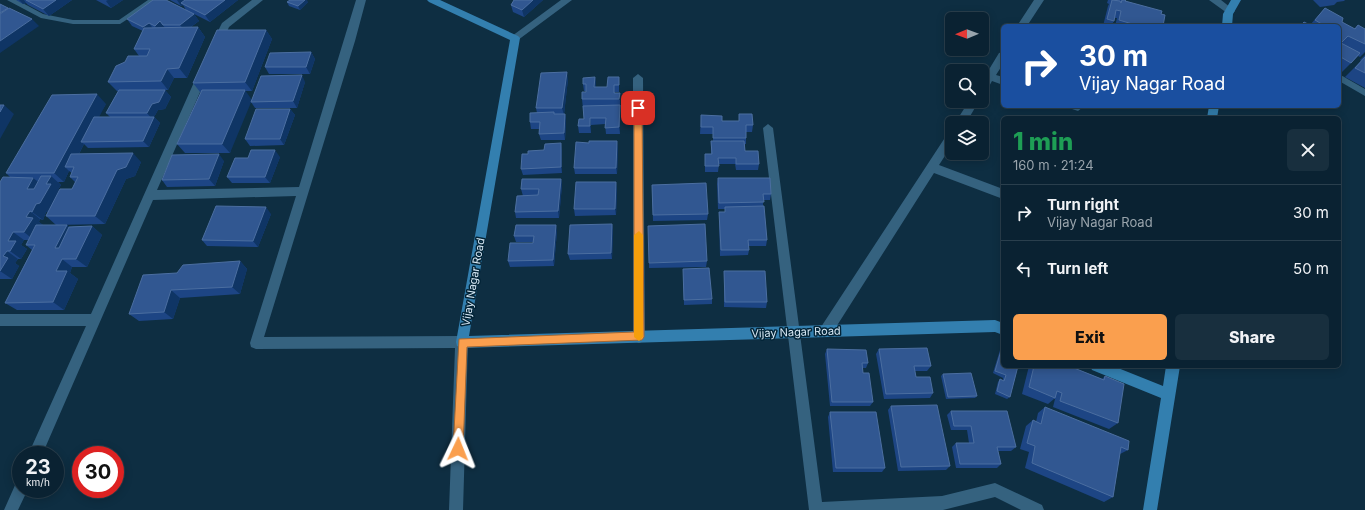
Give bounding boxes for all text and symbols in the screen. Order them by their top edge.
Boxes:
north arrow [945,12,989,56]
map controls [945,12,989,160]
text: 30 m [1079,39,1148,73]
icon: right [1013,40,1065,92]
button: search [945,64,989,108]
text: Vijay Nagar Road [1079,73,1225,94]
pin [621,91,655,125]
icon: arrive [627,97,649,119]
button: layers [945,116,989,160]
text: 1 min [1013,127,1073,156]
button: close [1287,129,1329,171]
text: 160 m · 21:24 [1013,157,1094,173]
text: Turn right [1047,195,1119,214]
icon: right [1013,202,1035,224]
text: 30 m [1293,203,1329,222]
text: Vijay Nagar Road [1047,214,1153,230]
street label: Vijay Nagar Road [458,237,488,327]
icon: left [1013,258,1035,280]
text: Turn left [1047,259,1108,278]
text: 50 m [1293,259,1329,278]
button: Exit [1013,314,1167,360]
button: Share [1175,314,1329,360]
street label: Vijay Nagar Road [751,323,841,341]
position arrow [437,428,479,470]
speed limit sign: 30 [72,446,124,498]
text: 23 [25,455,51,479]
text: km/h [26,476,50,488]

